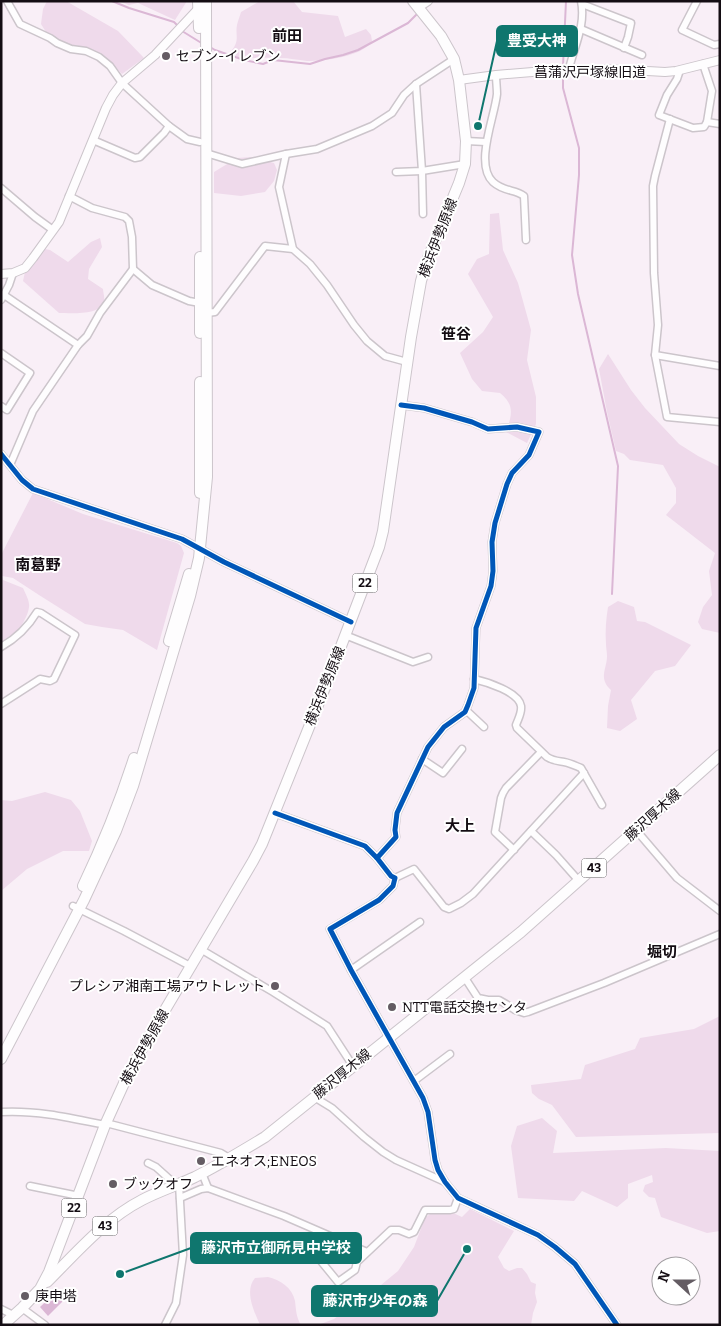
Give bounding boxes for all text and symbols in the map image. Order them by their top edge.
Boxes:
callout: 豊受大神 [497,26,577,56]
district label: 前田 [272,27,302,45]
text: 豊受大神 [507,32,567,50]
place label: セブン-イレブン [176,48,280,65]
marker: セブン-イレブン [160,50,172,62]
street label: 菖蒲沢戸塚線旧道 [534,64,646,81]
street label: 横浜伊勢原線 [415,196,461,280]
district label: 笹谷 [441,325,471,343]
district label: 南葛野 [15,556,61,574]
road number: 22 [352,574,378,592]
street label: 横浜伊勢原線 [301,644,349,728]
street label: 藤沢厚木線 [621,785,685,845]
district label: 大上 [445,817,475,835]
road number: 43 [582,858,606,878]
district label: 堀切 [647,943,677,961]
place label: プレシア湘南工場アウトレット [69,978,265,995]
marker: プレシア湘南工場アウトレット [269,980,281,992]
place label: NTT電話交換センタ [402,999,527,1016]
marker: NTT電話交換センタ [386,1001,398,1013]
street label: 横浜伊勢原線 [117,1006,173,1088]
street label: 藤沢厚木線 [309,1045,375,1103]
place label: エネオス;ENEOS [211,1153,317,1170]
marker: エネオス;ENEOS [195,1155,207,1167]
place label: ブックオフ [123,1176,193,1193]
marker: ブックオフ [107,1178,119,1190]
road number: 22 [62,1198,86,1218]
road number: 43 [92,1216,118,1236]
callout: 藤沢市立御所見中学校 [191,1233,361,1263]
text: 藤沢市立御所見中学校 [201,1239,351,1257]
north arrow [651,1256,701,1306]
text: N [654,1268,674,1285]
callout: 藤沢市少年の森 [312,1286,437,1316]
place label: 庚申塔 [35,1288,77,1305]
marker: 庚申塔 [19,1290,31,1302]
text: 藤沢市少年の森 [322,1292,428,1310]

